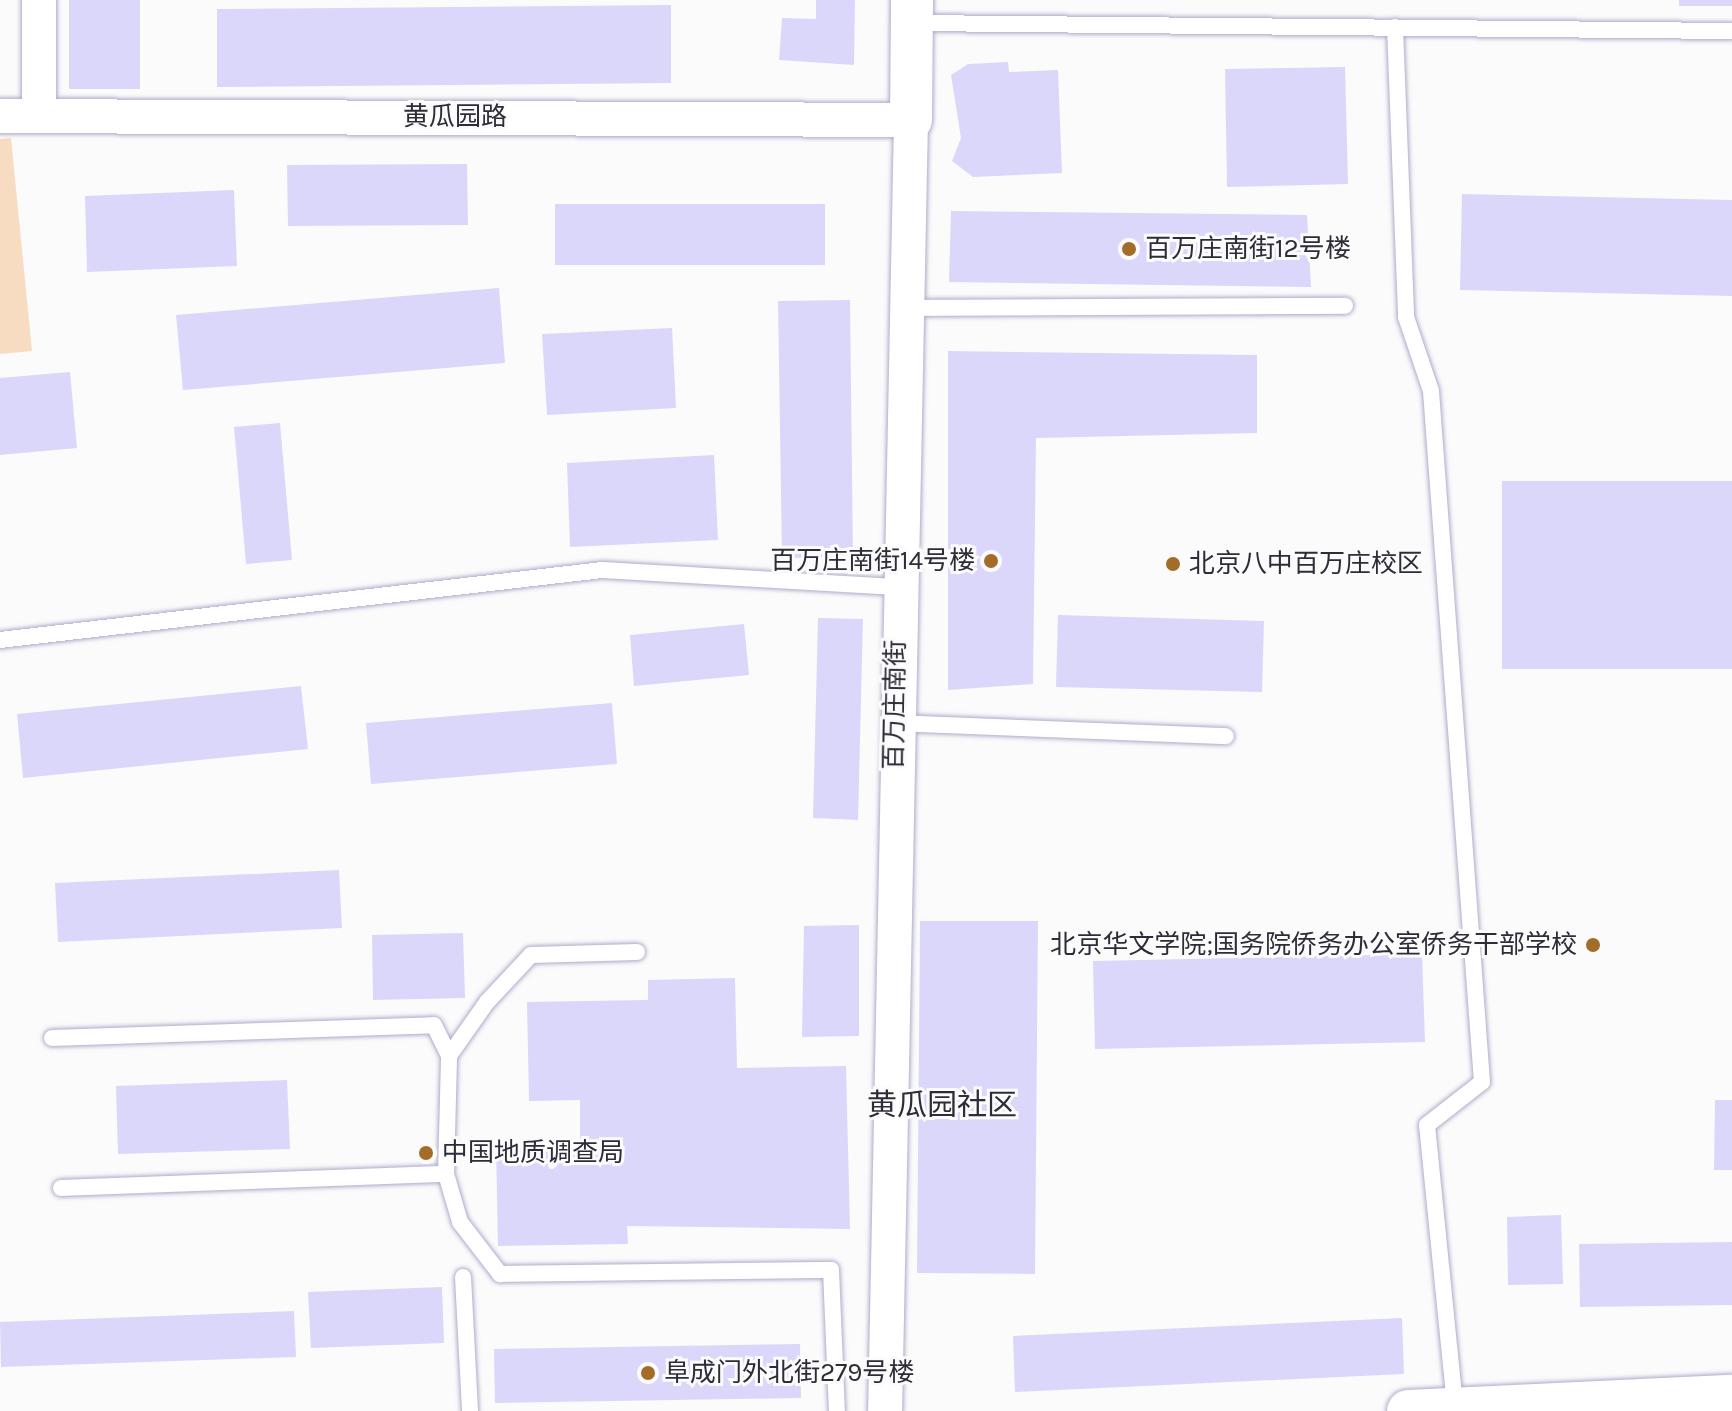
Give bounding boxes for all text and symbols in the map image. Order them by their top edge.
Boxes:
street label: 黄瓜园路 [403,101,507,133]
place label: 百万庄南街12号楼 [1145,233,1351,265]
marker: 百万庄南街12号楼 [1120,240,1138,258]
place label: 百万庄南街14号楼 [770,545,975,577]
place label: 北京八中百万庄校区 [1189,548,1423,580]
marker: 百万庄南街14号楼 [982,552,1000,570]
marker: 北京八中百万庄校区 [1164,555,1182,573]
street label: 百万庄南街 [878,640,912,770]
place label: 北京华文学院;国务院侨务办公室侨务干部学校 [1050,929,1577,961]
marker: 北京华文学院;国务院侨务办公室侨务干部学校 [1584,936,1602,954]
district label: 黄瓜园社区 [867,1087,1017,1123]
place label: 中国地质调查局 [442,1137,624,1169]
marker: 中国地质调查局 [417,1144,435,1162]
place label: 阜成门外北街279号楼 [664,1357,914,1389]
marker: 阜成门外北街279号楼 [639,1364,657,1382]

